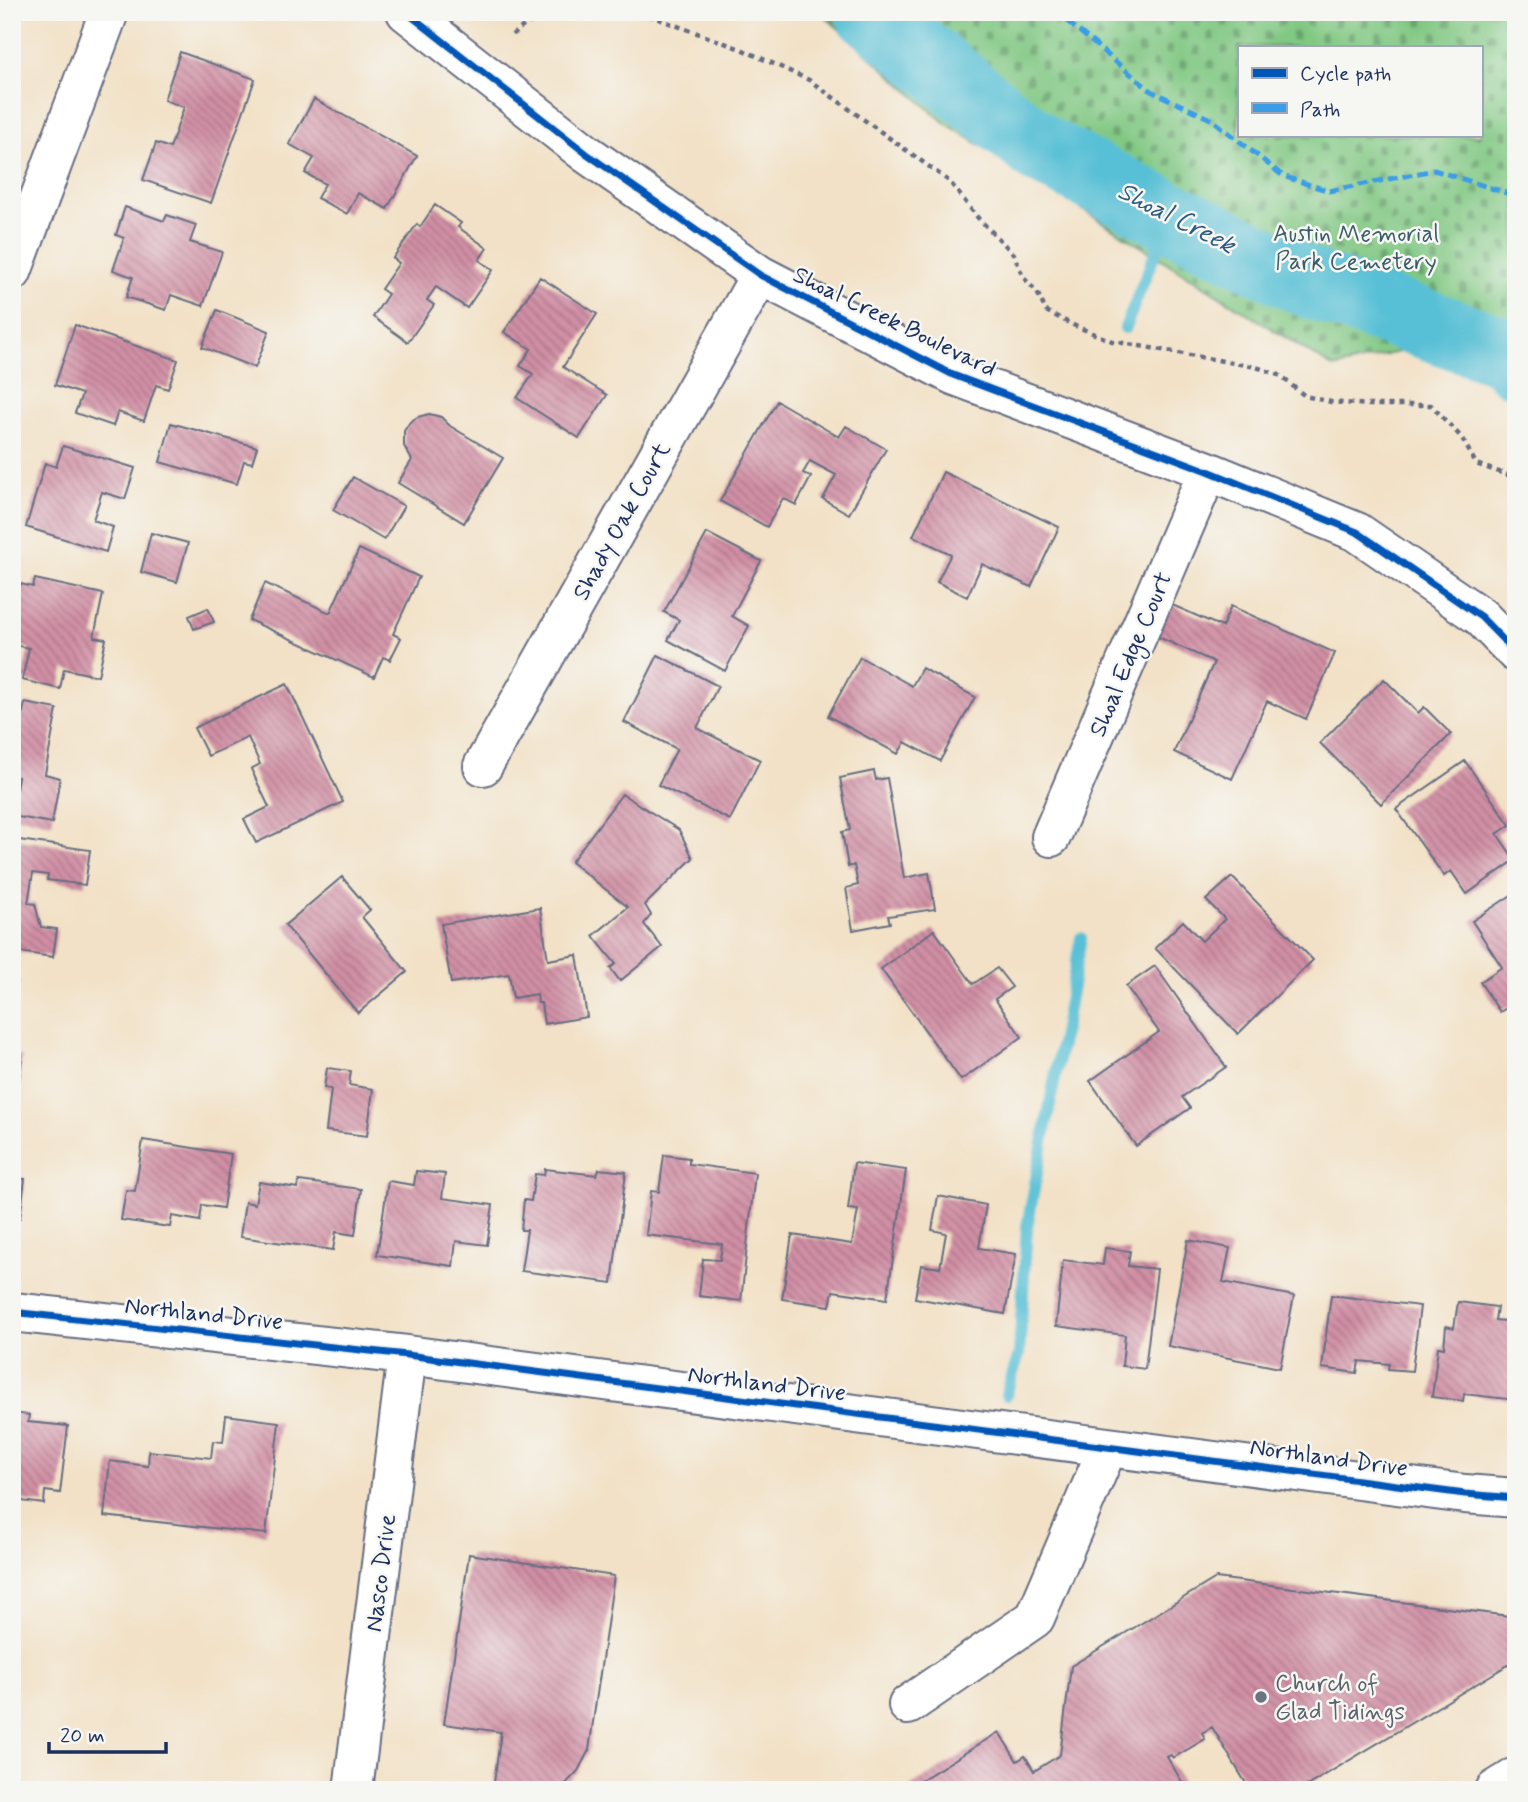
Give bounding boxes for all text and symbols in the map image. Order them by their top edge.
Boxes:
legend [1238,46,1482,136]
text: Cycle path [1300,60,1391,88]
text: Path [1300,96,1340,124]
water label: Shoal Creek [1112,175,1242,264]
park label: Austin Memorial Park Cemetery [1273,219,1439,278]
street label: Shoal Creek Boulevard [788,260,1001,385]
street label: Shady Oak Court [566,437,678,606]
street label: Shoal Edge Court [1083,567,1182,742]
street label: Northland Drive [123,1291,285,1338]
street label: Northland Drive [686,1359,848,1410]
street label: Northland Drive [1248,1432,1410,1485]
street label: Nasco Drive [359,1512,404,1634]
place label: Church of Glad Tidings [1275,1669,1405,1728]
marker: Church of Glad Tidings [1253,1689,1269,1705]
scale bar [49,1711,166,1755]
text: 20 m [60,1722,105,1750]

